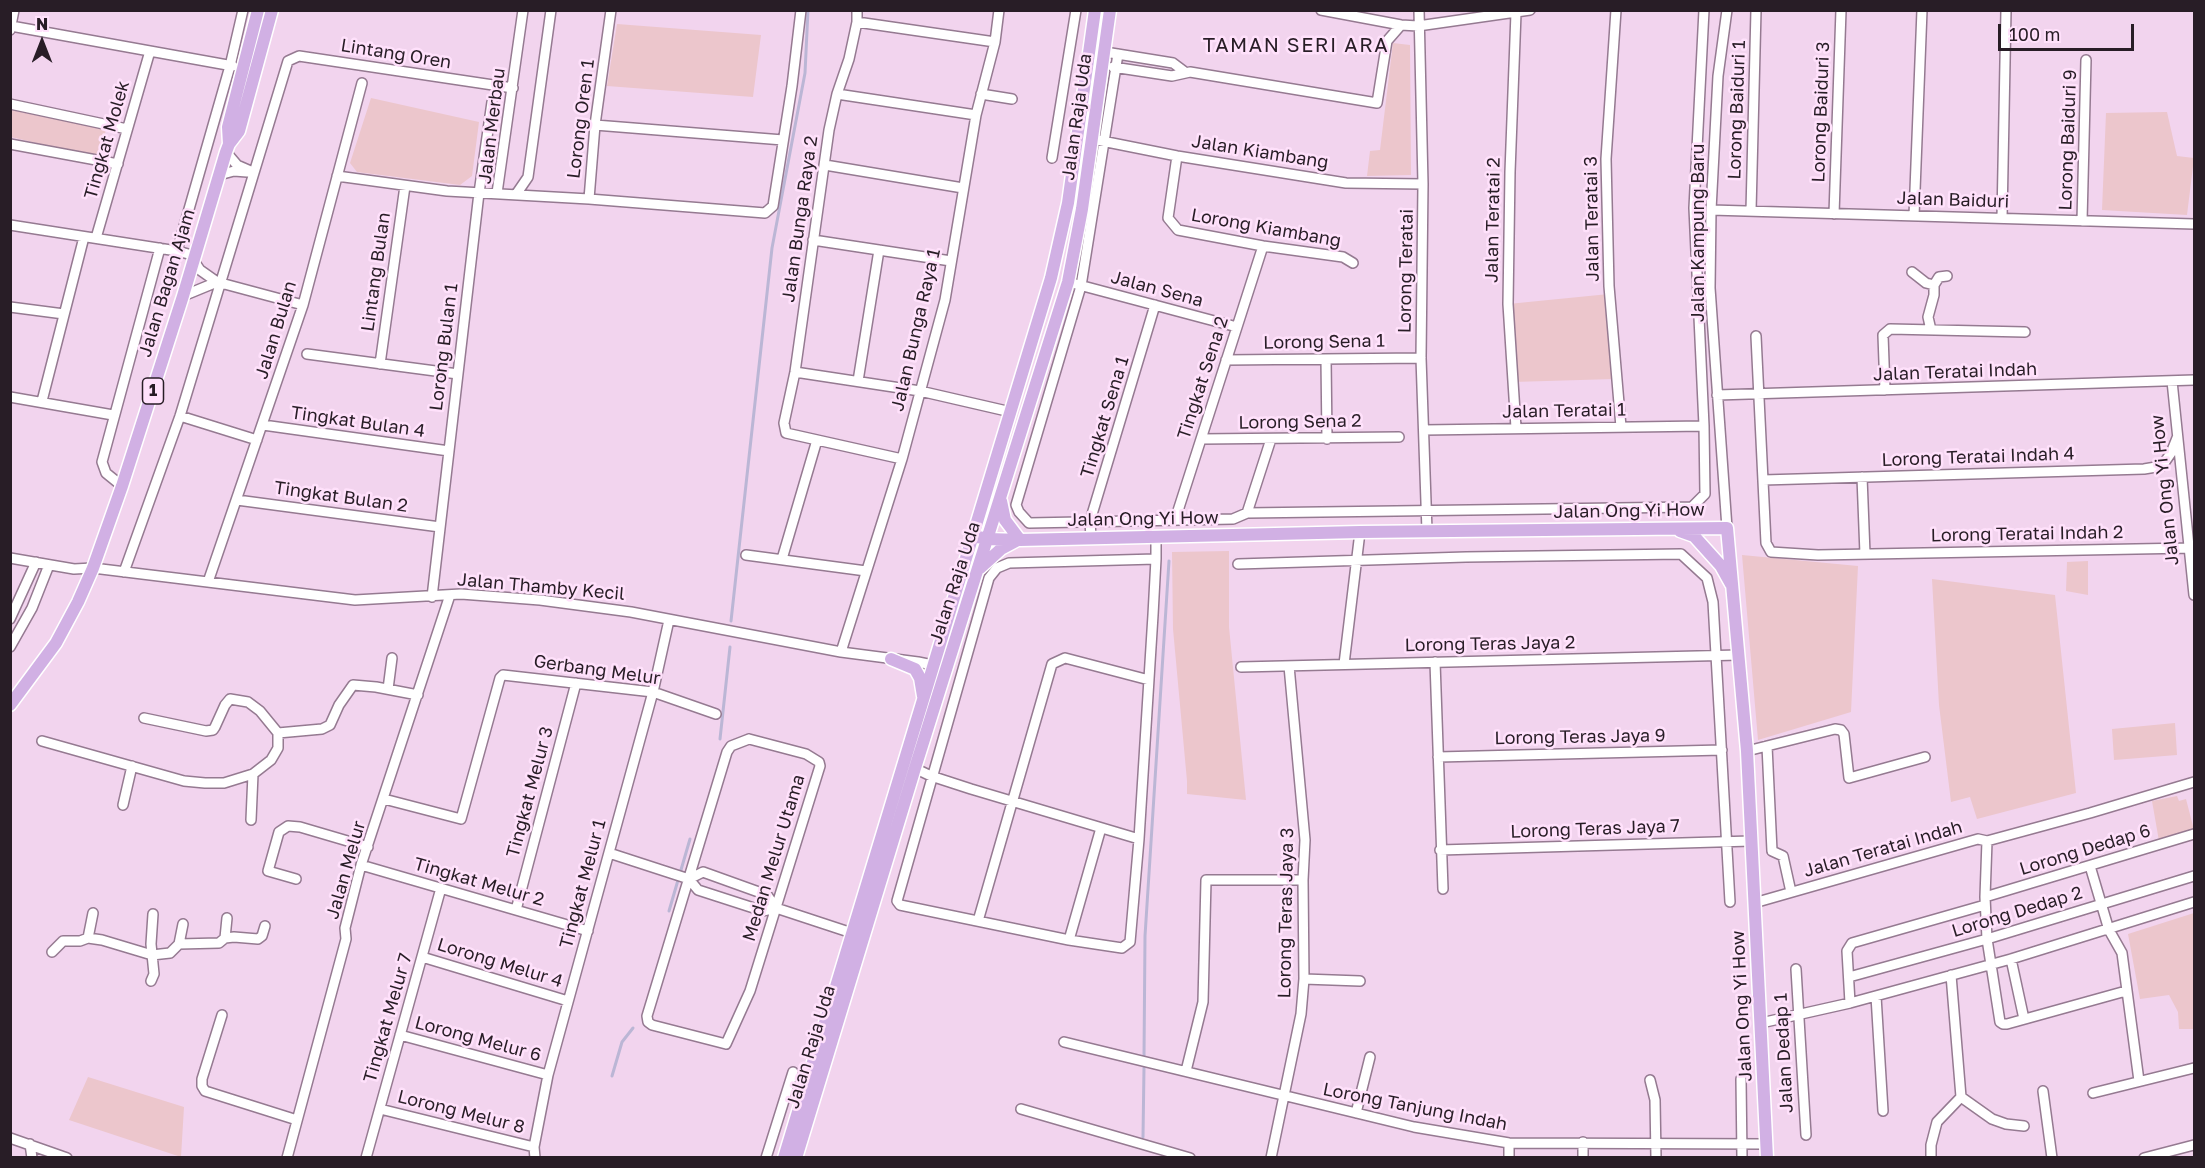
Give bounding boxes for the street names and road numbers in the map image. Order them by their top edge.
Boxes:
street label: Lintang Oren [339,35,453,73]
street label: Lorong Baiduri 1 [1724,40,1750,180]
street label: Lorong Baiduri 3 [1808,41,1834,183]
street label: Jalan Raja Uda [1057,52,1097,182]
street label: Lorong Oren 1 [563,58,599,180]
street label: Jalan Merbau [474,67,510,185]
street label: Lorong Baiduri 9 [2055,69,2081,211]
street label: Tingkat Molek [80,78,134,202]
street label: Jalan Kiambang [1190,131,1330,173]
street label: Jalan Bunga Raya 2 [778,134,822,304]
street label: Jalan Kampung Baru [1687,144,1709,322]
street label: Jalan Teratai 3 [1580,156,1604,282]
street label: Jalan Teratai 2 [1481,157,1505,283]
street label: Jalan Baiduri [1896,187,2010,213]
street label: Lorong Kiambang [1189,204,1343,252]
street label: Jalan Bagan Ajam [134,206,200,360]
street label: Lorong Teratai [1394,209,1418,333]
street label: Lintang Bulan [357,211,395,333]
street label: Jalan Bunga Raya 1 [887,247,945,413]
street label: Jalan Sena [1108,266,1206,312]
street label: Jalan Bulan [251,278,301,382]
street label: Lorong Bulan 1 [425,282,463,412]
street label: Tingkat Sena 2 [1173,314,1233,442]
street label: Lorong Sena 1 [1263,330,1385,354]
street label: Tingkat Sena 1 [1076,353,1134,481]
street label: Jalan Teratai Indah [1873,358,2037,386]
road number: 1 [142,378,164,404]
street label: Jalan Teratai 1 [1502,399,1626,423]
street label: Tingkat Bulan 4 [290,402,426,442]
street label: Lorong Sena 2 [1238,410,1362,434]
street label: Jalan Ong Yi How [2146,414,2184,566]
street label: Lorong Teratai Indah 4 [1881,443,2075,471]
street label: Tingkat Bulan 2 [273,477,409,517]
street label: Jalan Ong Yi How [1553,499,1705,523]
street label: Jalan Ong Yi How [1067,507,1219,531]
street label: Jalan Raja Uda [925,519,985,647]
street label: Lorong Teratai Indah 2 [1931,522,2123,546]
street label: Jalan Thamby Kecil [456,569,626,605]
street label: Lorong Teras Jaya 2 [1405,632,1575,656]
street label: Gerbang Melur [532,650,662,690]
street label: Tingkat Melur 3 [502,724,558,860]
street label: Lorong Teras Jaya 9 [1494,725,1666,749]
street label: Medan Melur Utama [738,772,810,944]
street label: Lorong Teras Jaya 7 [1510,815,1680,843]
street label: Jalan Teratai Indah [1801,816,1965,882]
street label: Tingkat Melur 1 [555,817,611,951]
street label: Jalan Melur [322,818,370,922]
street label: Lorong Dedap 6 [2017,820,2153,880]
street label: Lorong Teras Jaya 3 [1274,827,1298,999]
street label: Tingkat Melur 2 [411,853,547,911]
street label: Lorong Dedap 2 [1949,882,2085,942]
street label: Jalan Ong Yi How [1727,930,1757,1082]
street label: Lorong Melur 4 [435,934,565,992]
street label: Tingkat Melur 7 [359,951,417,1085]
street label: Jalan Raja Uda [782,983,840,1111]
street label: Jalan Dedap 1 [1770,992,1798,1114]
street label: Lorong Melur 6 [412,1012,544,1066]
street label: Lorong Tanjung Indah [1321,1079,1509,1135]
street label: Lorong Melur 8 [395,1086,527,1138]

